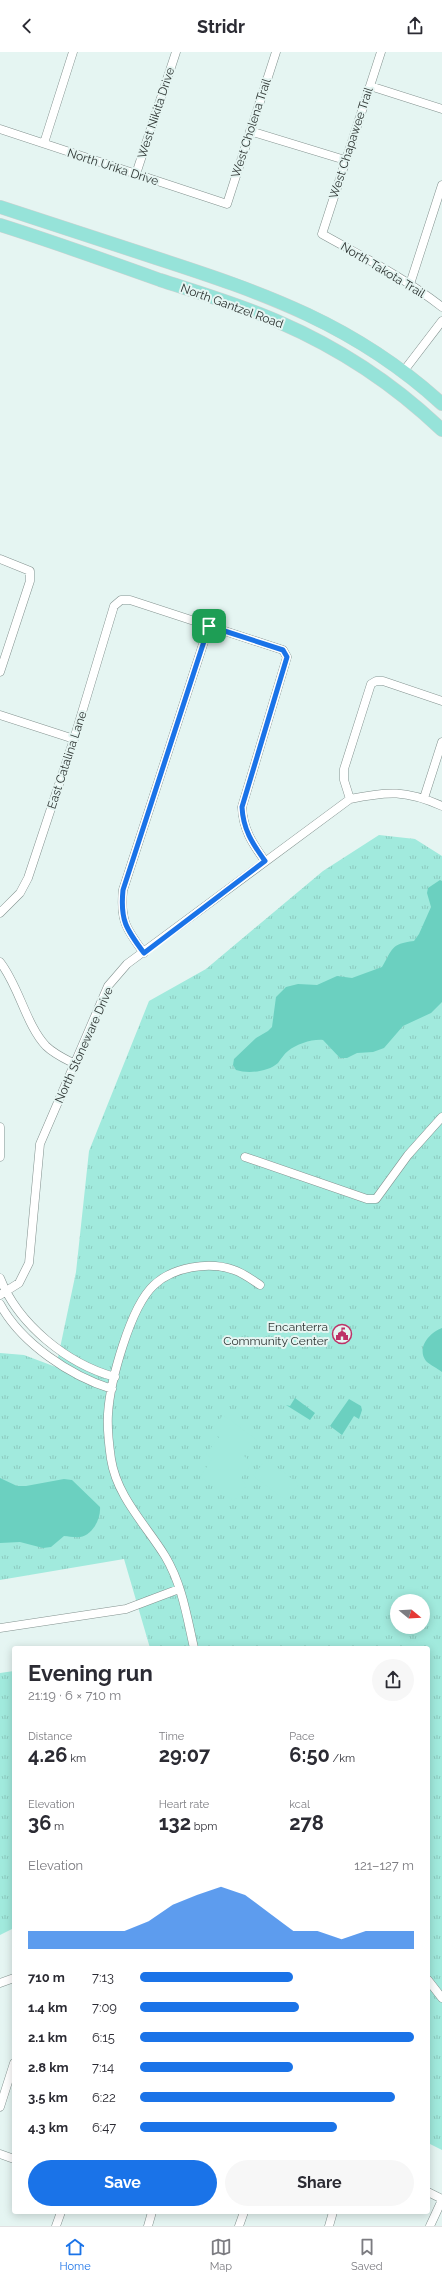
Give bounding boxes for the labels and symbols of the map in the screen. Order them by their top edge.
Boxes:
street label: West Nikita Drive [135,66,177,160]
street label: West Cholena Trail [228,76,274,179]
street label: West Chapawee Trail [326,85,376,201]
street label: North Urika Drive [66,146,160,188]
street label: North Takota Trail [338,239,428,301]
street label: North Gantzel Road [179,281,285,331]
pin [192,609,226,643]
street label: East Catalina Lane [45,709,89,811]
street label: North Stoneware Drive [52,985,116,1105]
place label: Encanterra Community Center [223,1320,329,1348]
public building icon: Encanterra Community Center [331,1323,353,1345]
north arrow [390,1594,430,1634]

